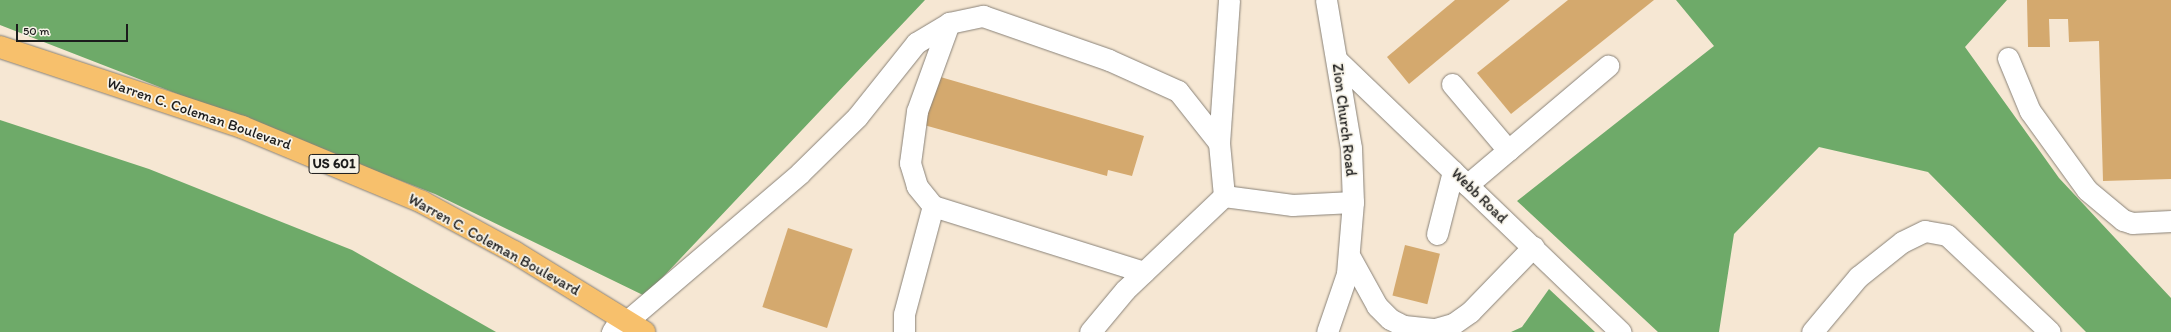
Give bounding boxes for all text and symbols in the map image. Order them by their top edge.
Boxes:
scale bar [18,16,130,42]
text: 50 m [23,24,49,38]
street label: Zion Church Road [1328,62,1360,178]
street label: Warren C. Coleman Boulevard [104,74,294,154]
road number: US 601 [308,152,360,176]
street label: Webb Road [1447,165,1511,227]
street label: Warren C. Coleman Boulevard [405,190,583,300]

